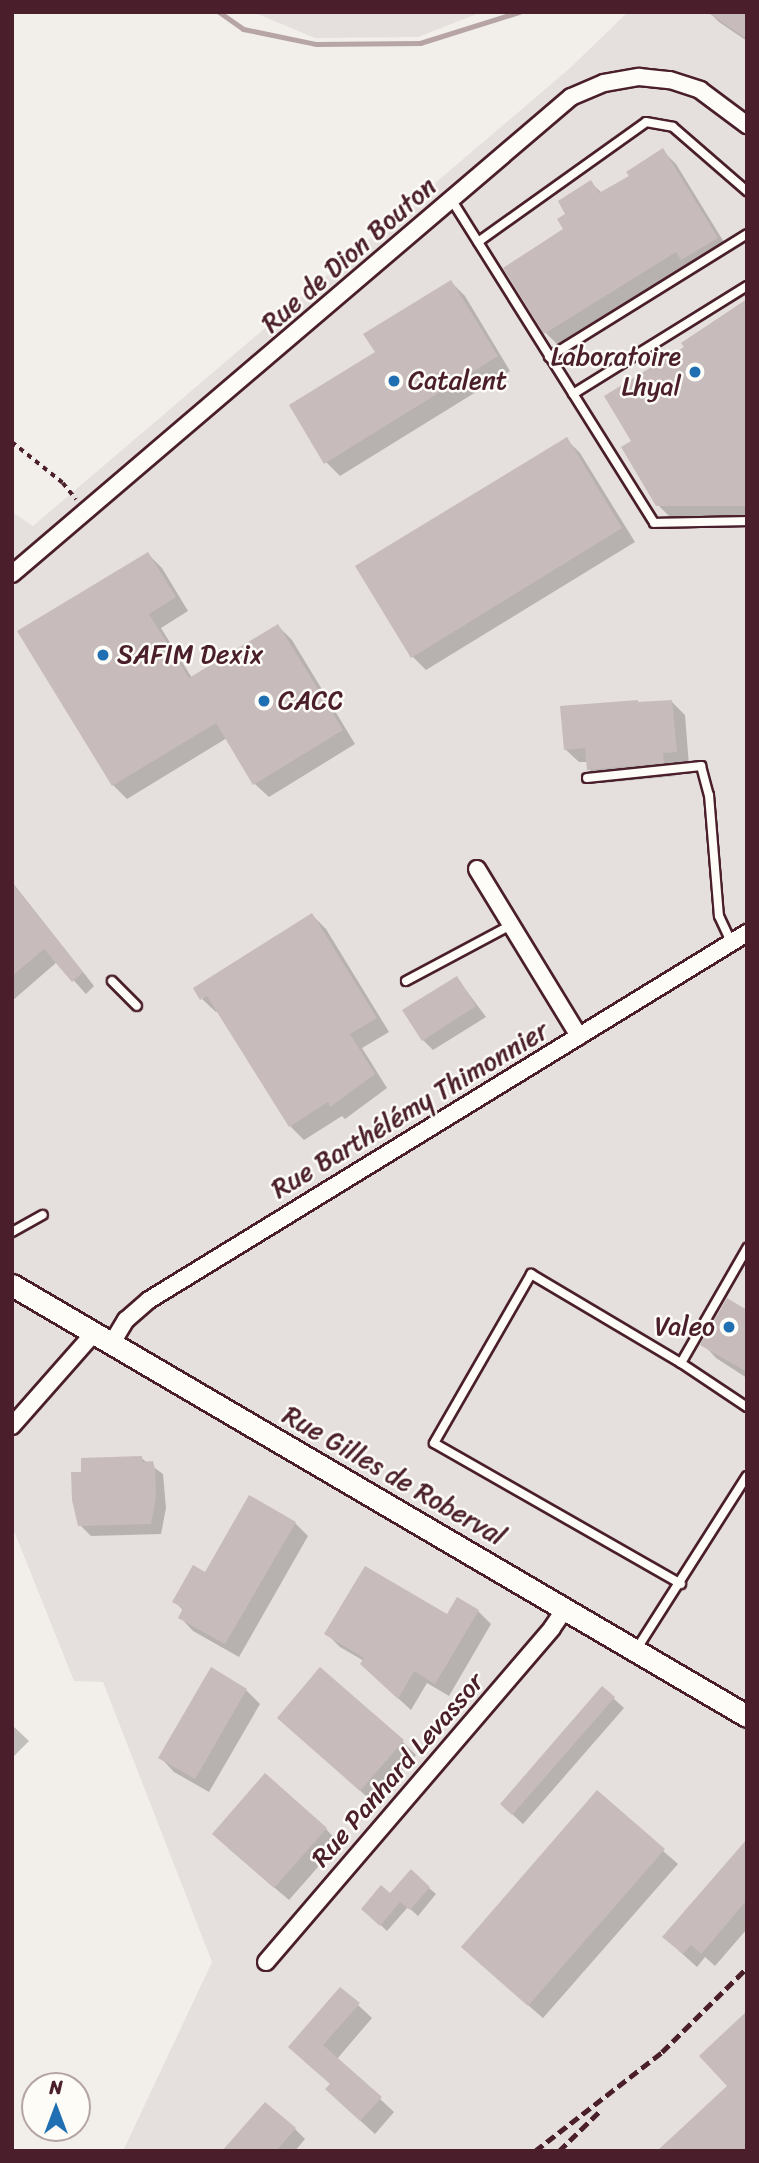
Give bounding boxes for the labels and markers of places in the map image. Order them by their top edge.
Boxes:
place label: Laboratoire Lhyal [551,341,681,402]
marker: Laboratoire Lhyal [687,364,703,380]
place label: Catalent [408,365,507,397]
marker: Catalent [386,373,402,389]
place label: SAFIM Dexix [117,639,263,671]
marker: SAFIM Dexix [95,647,111,663]
place label: CACC [278,685,343,717]
marker: CACC [256,693,272,709]
place label: Valeo [655,1311,715,1343]
marker: Valeo [721,1319,737,1335]

